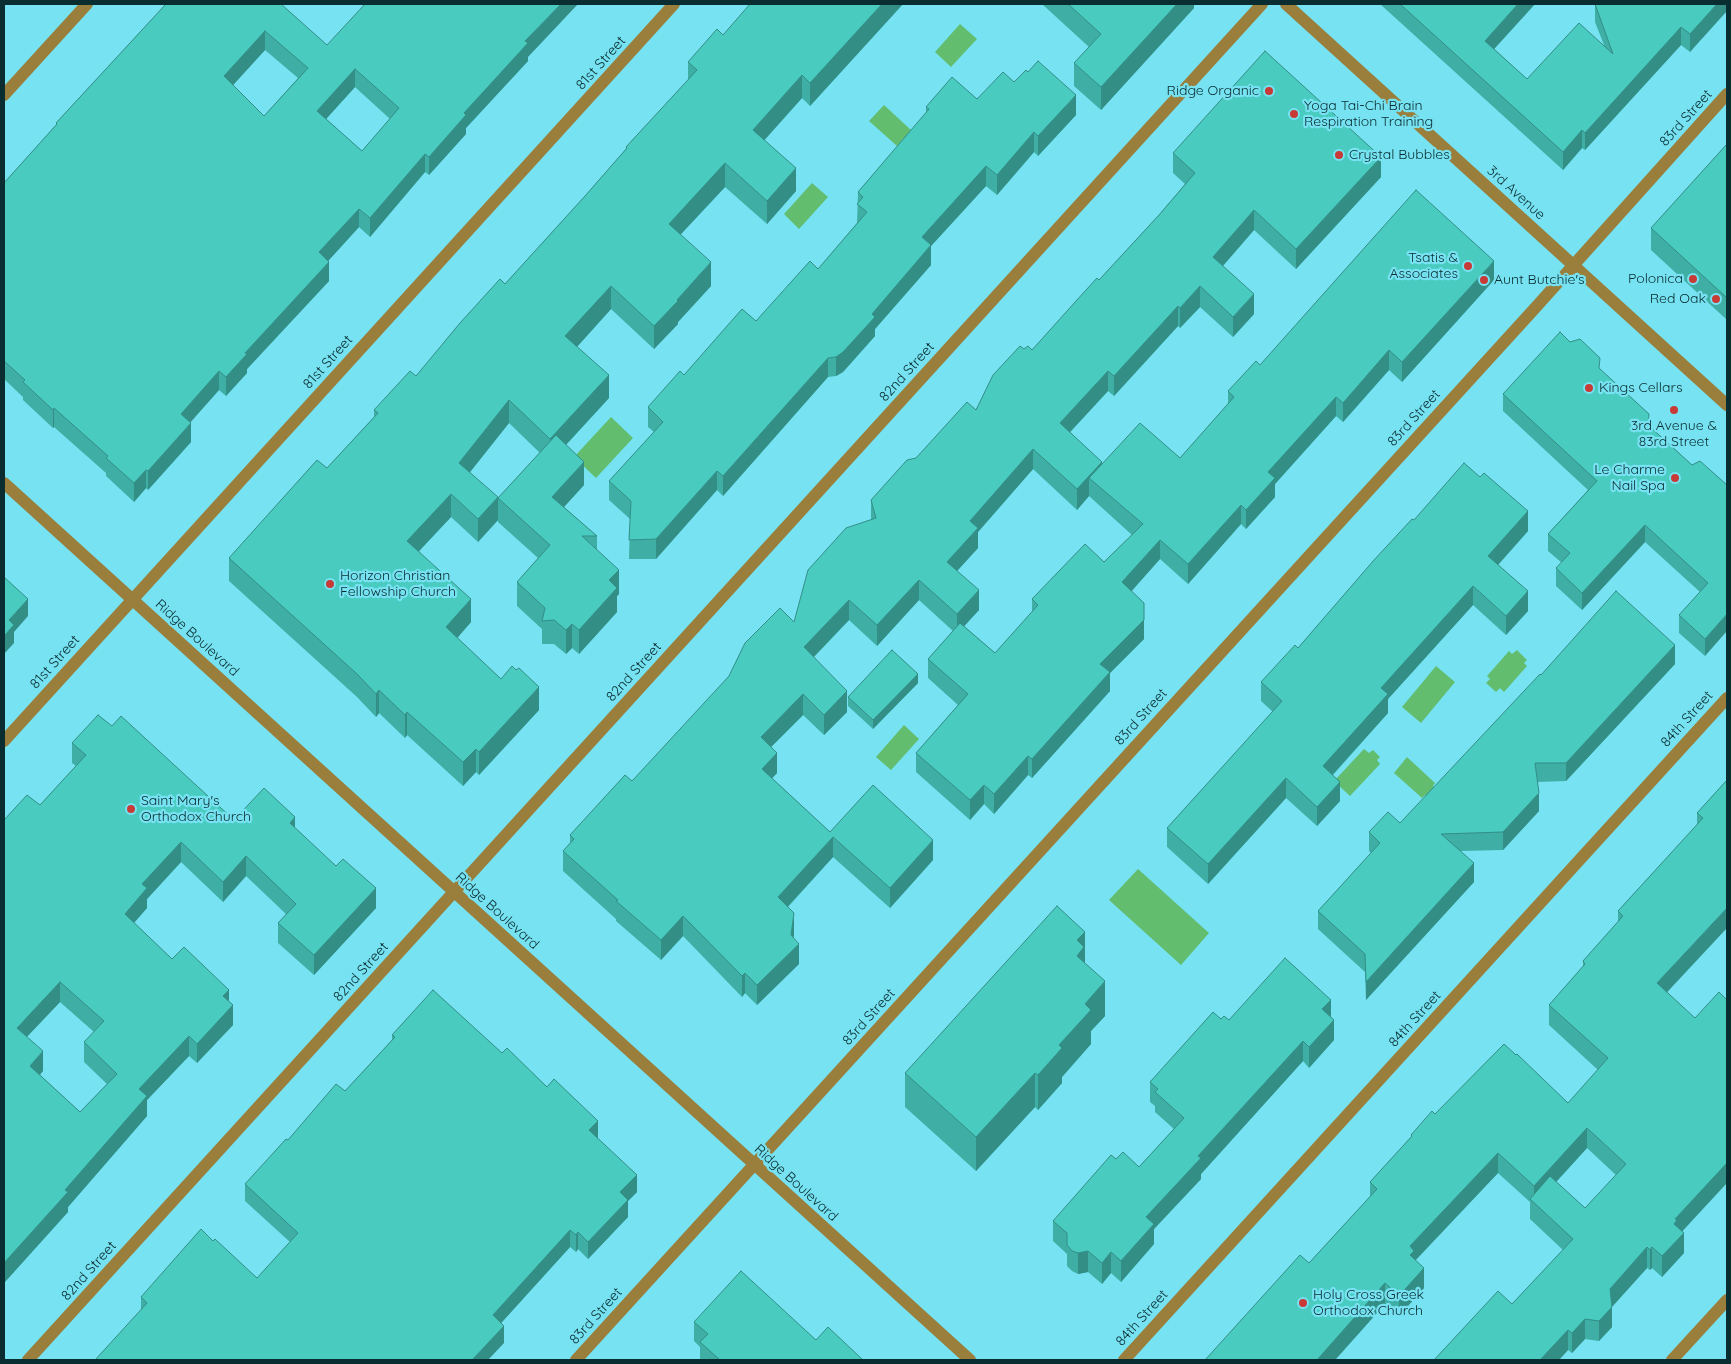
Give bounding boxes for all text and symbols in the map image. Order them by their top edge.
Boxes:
street label: 81st Street [573,33,629,93]
place label: Ridge Organic [1167,83,1259,99]
marker: Ridge Organic [1263,85,1275,97]
street label: 83rd Street [1656,86,1716,150]
place label: Yoga Tai-Chi Brain Respiration Training [1304,98,1433,130]
marker: Yoga Tai-Chi Brain Respiration Training [1288,108,1300,120]
place label: Crystal Bubbles [1349,147,1450,163]
marker: Crystal Bubbles [1333,149,1345,161]
street label: 3rd Avenue [1483,162,1549,224]
place label: Tsatis & Associates [1389,250,1458,282]
marker: Tsatis & Associates [1462,260,1474,272]
place label: Polonica [1628,271,1683,287]
place label: Aunt Butchie's [1494,272,1585,288]
marker: Polonica [1687,273,1699,285]
marker: Aunt Butchie's [1478,274,1490,286]
place label: Red Oak [1650,291,1706,307]
marker: Red Oak [1710,293,1722,305]
street label: 81st Street [300,332,356,392]
street label: 82nd Street [876,339,938,405]
place label: Kings Cellars [1599,380,1682,396]
marker: Kings Cellars [1583,382,1595,394]
street label: 83rd Street [1384,386,1444,450]
marker: 3rd Avenue & 83rd Street [1668,404,1680,416]
place label: 3rd Avenue & 83rd Street [1631,418,1717,451]
place label: Le Charme Nail Spa [1594,462,1665,494]
marker: Le Charme Nail Spa [1669,472,1681,484]
place label: Horizon Christian Fellowship Church [340,568,456,600]
marker: Horizon Christian Fellowship Church [324,578,336,590]
street label: Ridge Boulevard [152,596,242,680]
street label: 81st Street [27,632,83,692]
street label: 82nd Street [603,639,665,705]
street label: 83rd Street [1111,685,1171,749]
street label: 84th Street [1657,687,1717,751]
place label: Saint Mary's Orthodox Church [141,793,251,826]
marker: Saint Mary's Orthodox Church [125,803,137,815]
street label: Ridge Boulevard [452,869,542,953]
street label: 82nd Street [330,939,392,1005]
street label: 83rd Street [839,985,899,1049]
street label: 84th Street [1385,987,1445,1051]
street label: Ridge Boulevard [751,1141,841,1225]
street label: 82nd Street [58,1238,120,1304]
street label: 83rd Street [566,1284,626,1348]
street label: 84th Street [1112,1286,1172,1350]
place label: Holy Cross Greek Orthodox Church [1313,1287,1424,1320]
marker: Holy Cross Greek Orthodox Church [1297,1297,1309,1309]

